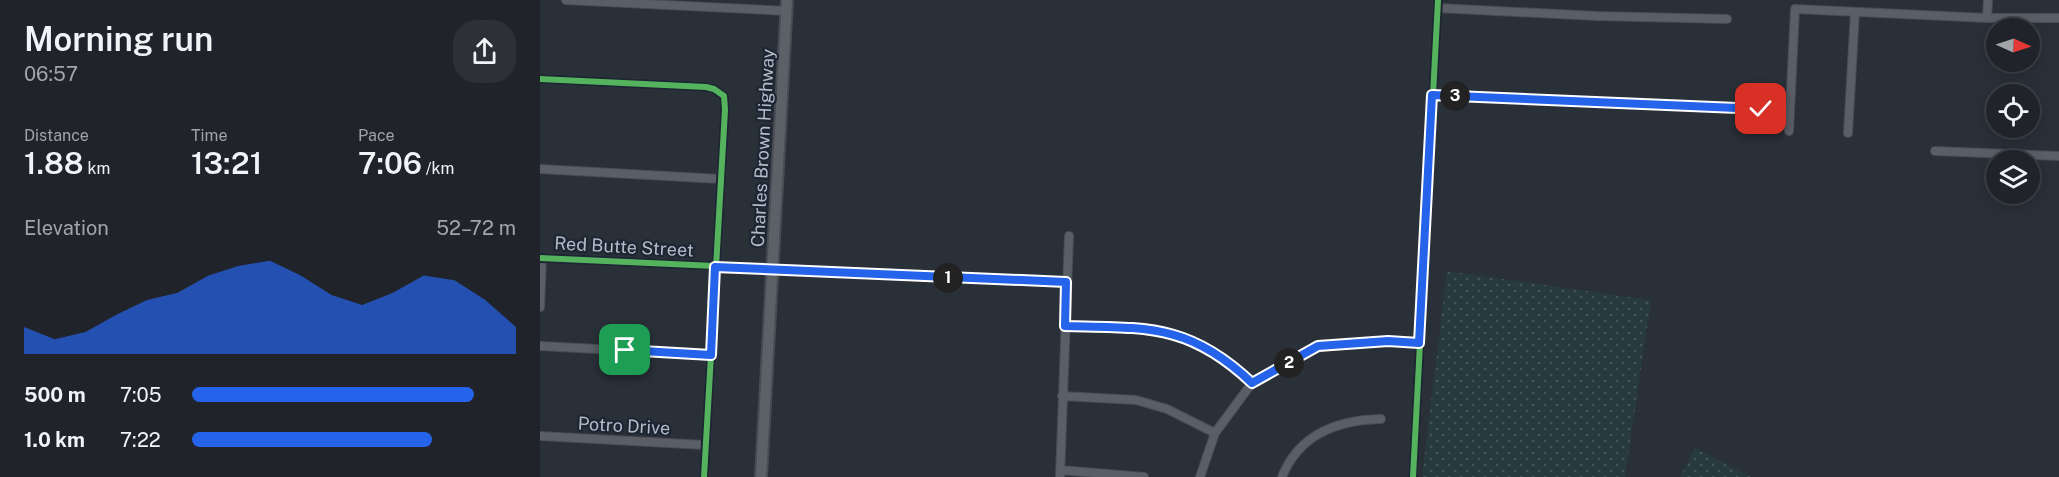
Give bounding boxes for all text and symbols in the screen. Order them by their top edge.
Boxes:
north arrow [1986,18,2040,72]
map controls [1986,18,2040,204]
text: Morning run [24,20,213,58]
button: share [453,20,516,83]
street label: Charles Brown Highway [747,48,778,248]
text: 06:57 [24,62,78,86]
pin: 3 [1440,81,1470,111]
pin [1735,83,1786,134]
button: locate [1986,84,2040,138]
text: 3 [1450,86,1460,105]
icon: check [1744,92,1777,125]
text: Distance [24,126,89,145]
text: Time [191,126,227,145]
text: Pace [358,126,395,145]
text: 1.88 [24,145,84,181]
text: 13:21 [191,145,262,181]
text: 7:06 [358,145,422,181]
button: layers [1986,150,2040,204]
text: km [84,159,110,178]
text: /km [422,159,454,178]
text: Elevation [24,216,109,240]
text: 52–72 m [436,216,516,240]
street label: Red Butte Street [554,232,694,261]
pin: 1 [933,263,963,293]
text: 1 [945,268,951,287]
pin [599,324,650,375]
icon: arrive [608,333,641,366]
pin: 2 [1274,348,1304,378]
text: 2 [1284,353,1294,372]
text: 500 m [24,383,86,407]
text: 7:05 [120,383,162,407]
street label: Potro Drive [577,413,671,438]
text: 1.0 km [24,428,85,452]
text: 7:22 [120,428,161,452]

